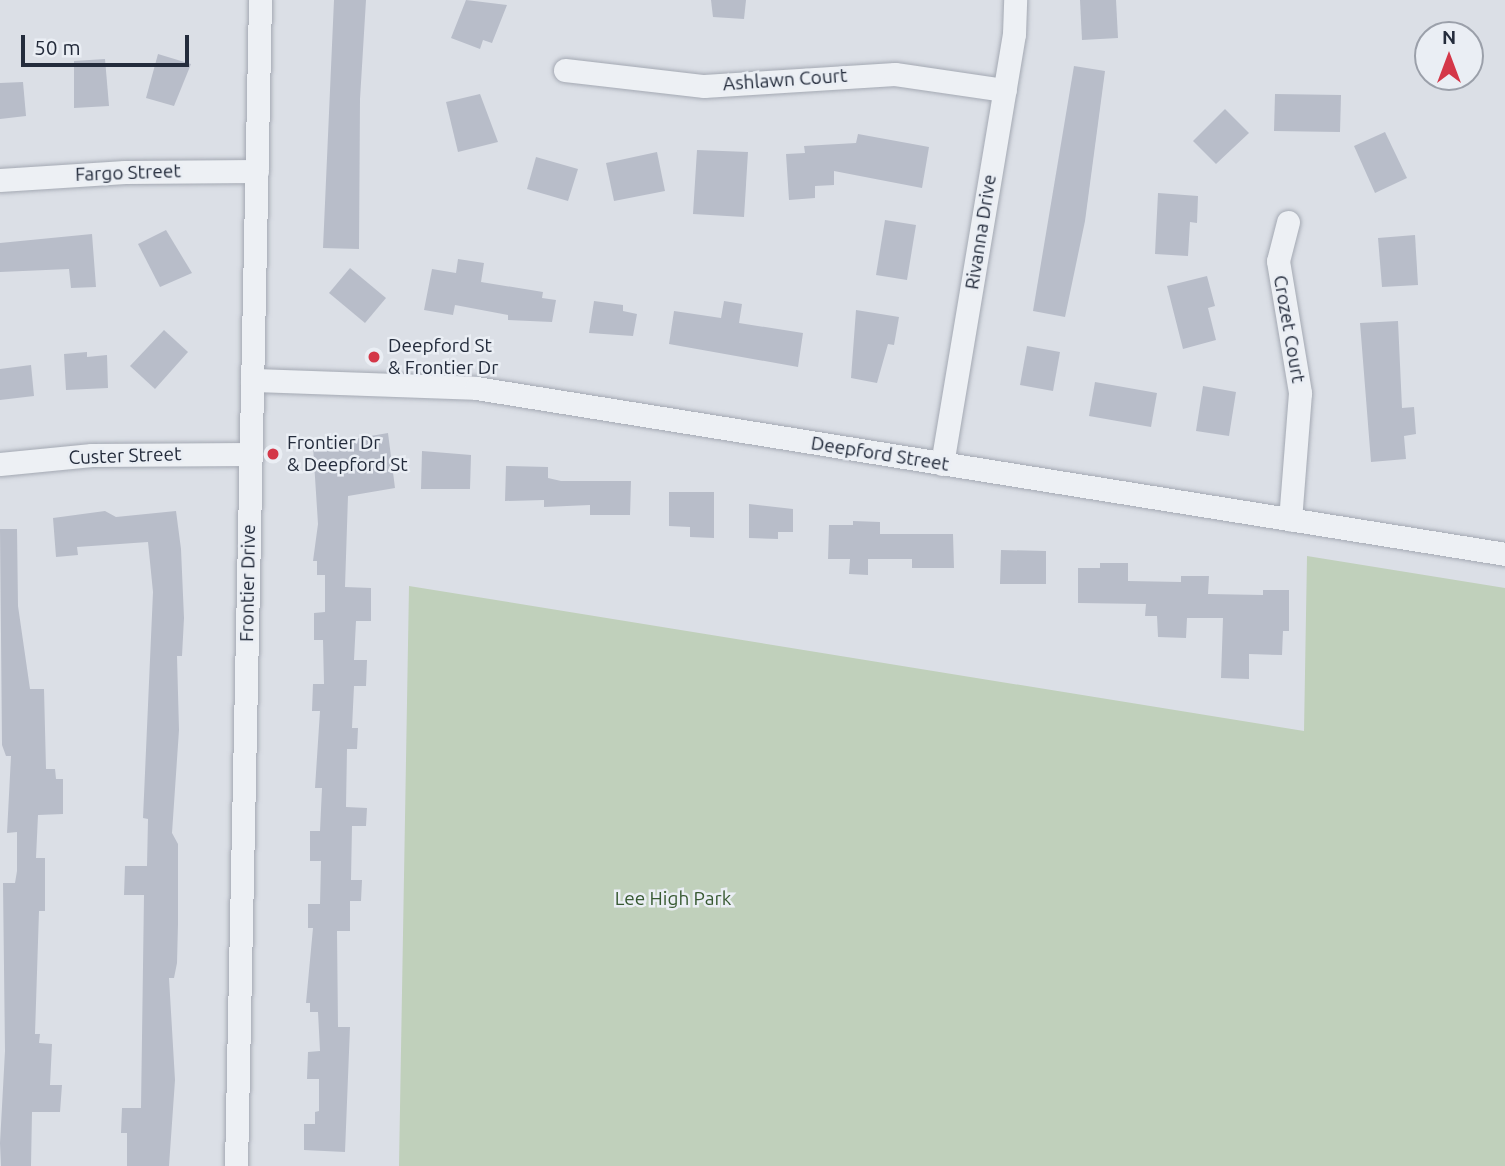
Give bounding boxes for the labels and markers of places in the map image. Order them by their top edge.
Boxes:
place label: Deepford St & Frontier Dr [388,335,498,379]
marker: Deepford St & Frontier Dr [366,349,382,365]
place label: Frontier Dr & Deepford St [287,432,408,476]
marker: Frontier Dr & Deepford St [265,446,281,462]

